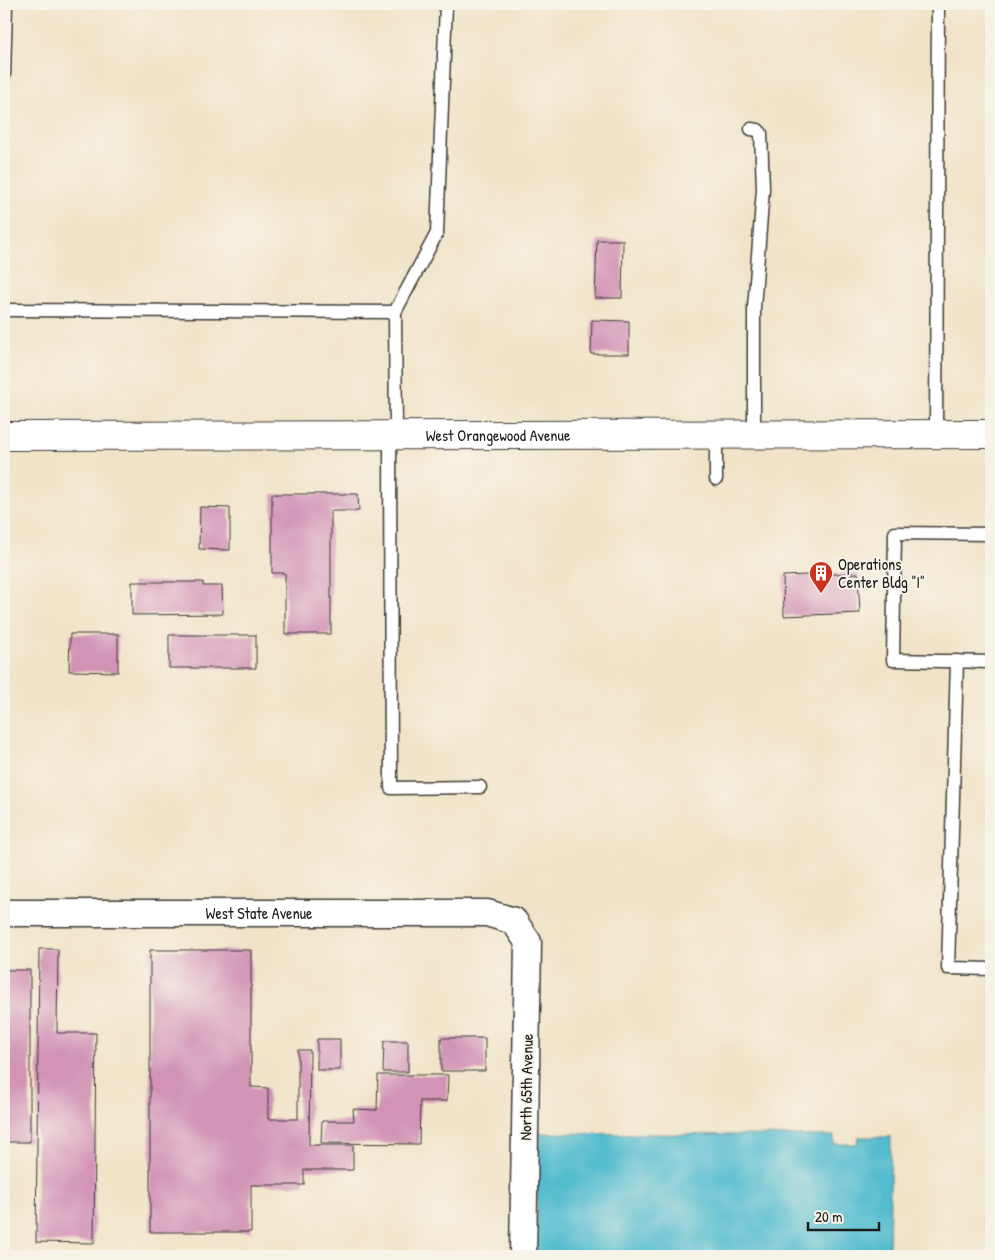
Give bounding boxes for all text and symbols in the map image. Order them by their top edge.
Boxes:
street label: West Orangewood Avenue [426,424,571,446]
place label: Operations Center Bldg "I" [838,553,925,593]
building icon: Operations Center Bldg "I" [808,560,834,594]
street label: West State Avenue [206,902,313,924]
street label: North 65th Avenue [514,1033,538,1141]
scale bar [808,1200,879,1232]
text: 20 m [815,1206,842,1227]

